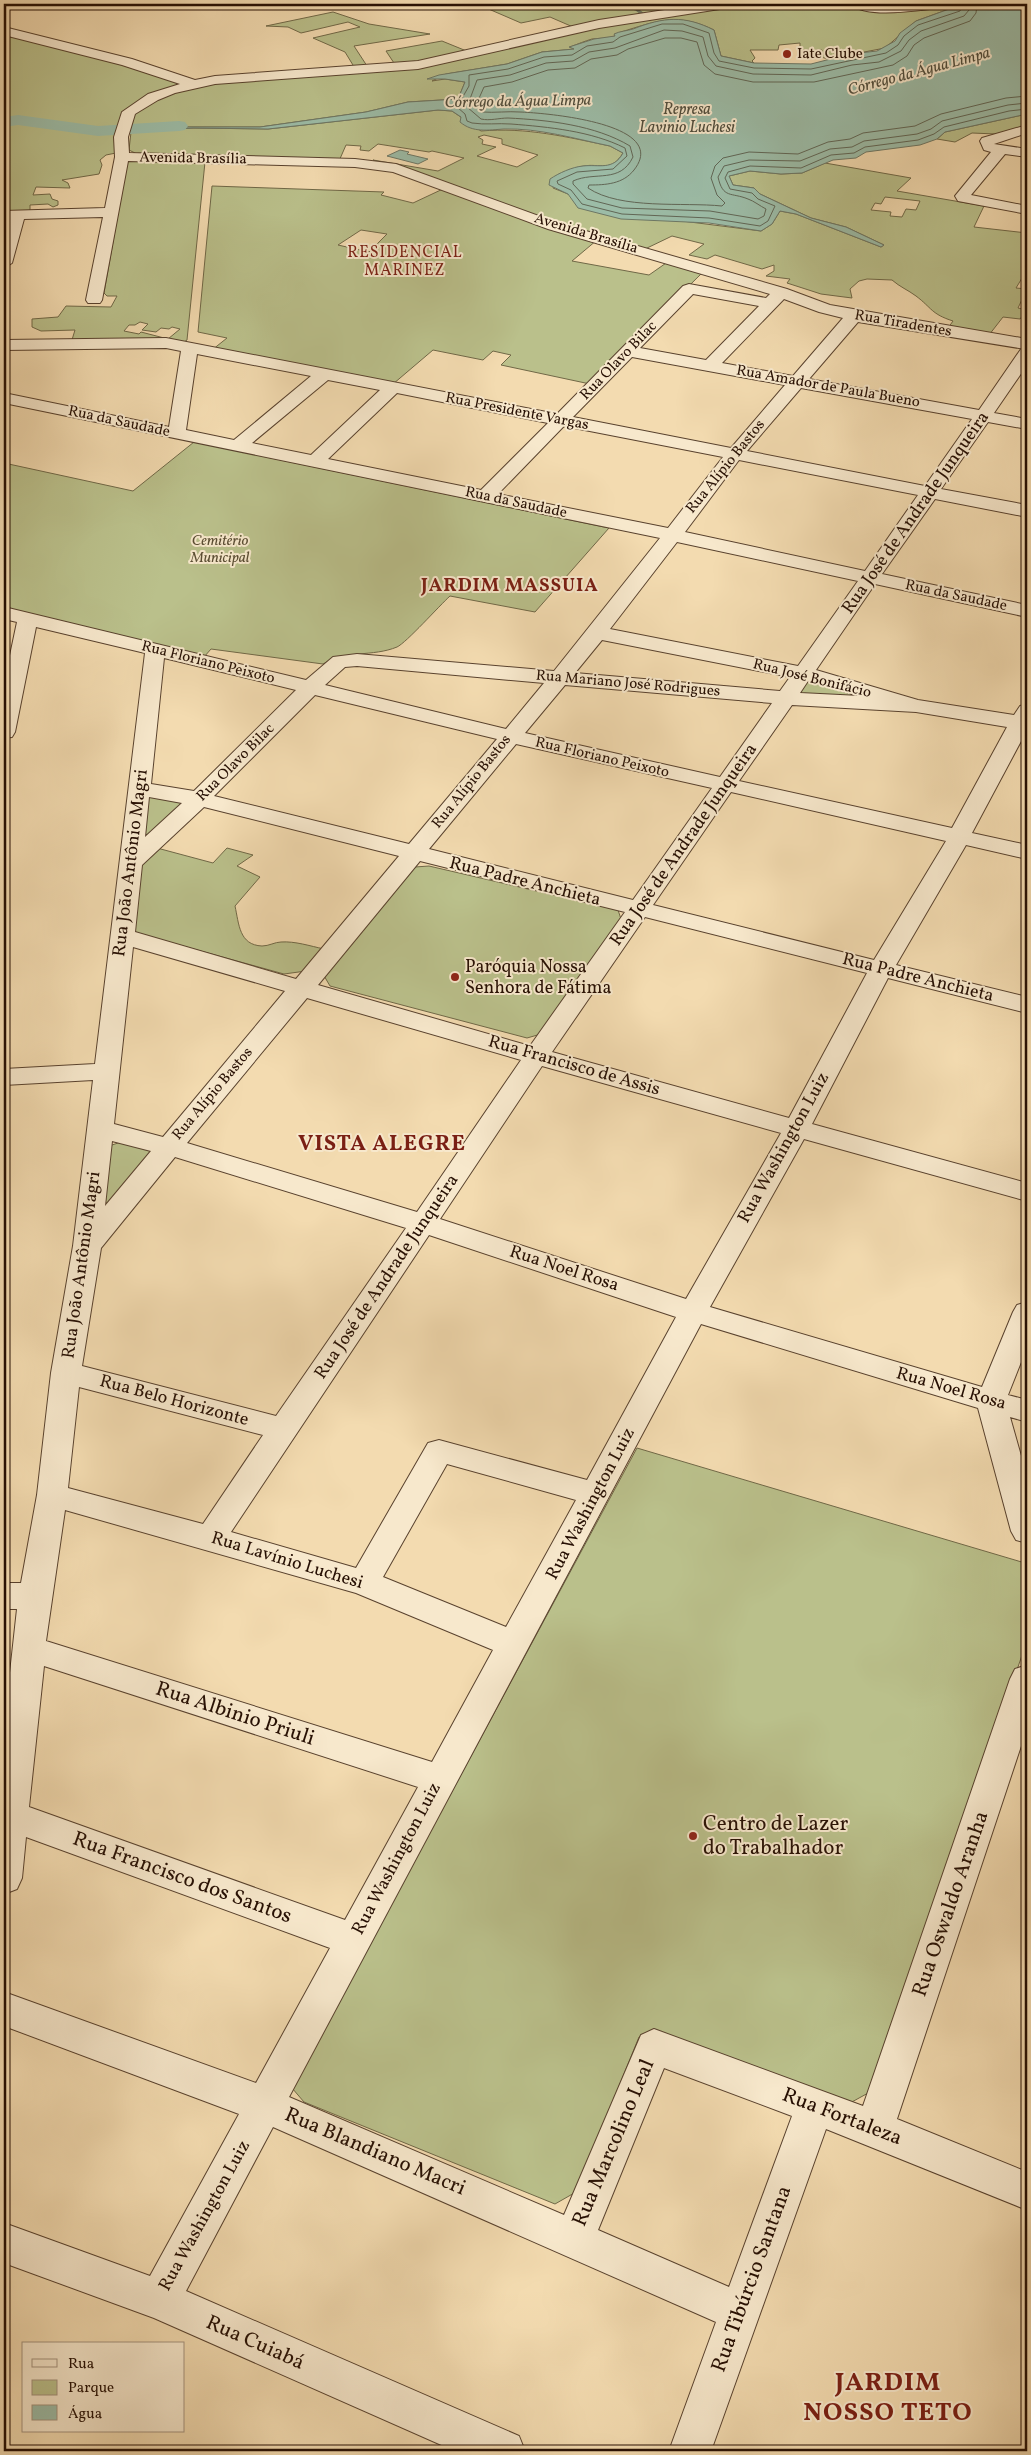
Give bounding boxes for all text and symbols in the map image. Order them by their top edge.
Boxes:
water label: Córrego da Água Limpa [845,42,993,102]
place label: Iate Clube [797,44,863,65]
marker: Iate Clube [781,48,793,60]
water label: Córrego da Água Limpa [444,90,592,114]
water label: Represa Lavinio Luchesi [639,99,736,139]
street label: Avenida Brasília [139,148,247,170]
street label: Avenida Brasília [532,208,640,260]
district label: RESIDENCIAL MARINEZ [347,242,463,282]
street label: Rua Tiradentes [853,305,953,343]
street label: Rua Olavo Bilac [576,316,663,405]
street label: Rua Amador de Paula Bueno [734,360,922,414]
street label: Rua Presidente Vargas [443,388,591,436]
street label: Rua da Saudade [66,401,172,443]
street label: Rua José de Andrade Junqueira [836,407,996,619]
street label: Rua Alípio Bastos [681,415,771,519]
street label: Rua da Saudade [463,482,569,524]
park label: Cemitério Municipal [189,531,250,569]
district label: JARDIM MASSUIA [420,573,599,599]
street label: Rua da Saudade [903,575,1009,617]
street label: Rua Floriano Peixoto [139,636,277,690]
street label: Rua José Bonifácio [751,654,873,704]
street label: Rua Mariano José Rodrigues [535,665,721,703]
street label: Rua Olavo Bilac [192,719,280,807]
street label: Rua Alípio Bastos [427,730,517,834]
street label: Rua Floriano Peixoto [533,732,671,784]
street label: Rua José de Andrade Junqueira [604,739,764,951]
street label: Rua João Antônio Magri [107,768,155,958]
street label: Rua Padre Anchieta [447,851,603,913]
street label: Rua Padre Anchieta [840,947,996,1009]
place label: Paróquia Nossa Senhora de Fátima [465,955,611,1001]
marker: Paróquia Nossa Senhora de Fátima [449,971,461,983]
street label: Rua Francisco de Assis [485,1029,663,1103]
street label: Rua Alípio Bastos [168,1043,258,1145]
street label: Rua Washington Luiz [732,1068,836,1228]
district label: VISTA ALEGRE [298,1129,466,1160]
street label: Rua João Antônio Magri [56,1170,108,1360]
street label: Rua José de Andrade Junqueira [309,1170,465,1384]
street label: Rua Noel Rosa [506,1240,622,1298]
street label: Rua Noel Rosa [893,1361,1009,1417]
street label: Rua Belo Horizonte [97,1369,251,1433]
street label: Rua Washington Luiz [540,1424,642,1584]
street label: Rua Lavínio Luchesi [208,1526,366,1596]
street label: Rua Albinio Priuli [152,1675,318,1753]
street label: Rua Washington Luiz [346,1779,448,1939]
street label: Rua Oswaldo Aranha [906,1807,996,2001]
place label: Centro de Lazer do Trabalhador [703,1810,848,1863]
street label: Rua Francisco dos Santos [68,1825,296,1931]
marker: Centro de Lazer do Trabalhador [687,1830,699,1842]
street label: Rua Marcolino Leal [566,2055,662,2231]
street label: Rua Fortaleza [778,2081,906,2153]
street label: Rua Blandiano Macri [280,2101,470,2203]
street label: Rua Washington Luiz [153,2136,257,2296]
street label: Rua Tibúrcio Santana [705,2182,799,2376]
street label: Rua Cuiabá [201,2308,309,2378]
legend [22,2342,185,2432]
text: Rua [68,2354,94,2375]
district label: JARDIM NOSSO TETO [803,2365,973,2431]
text: Parque [68,2378,114,2399]
text: Água [68,2404,102,2425]

